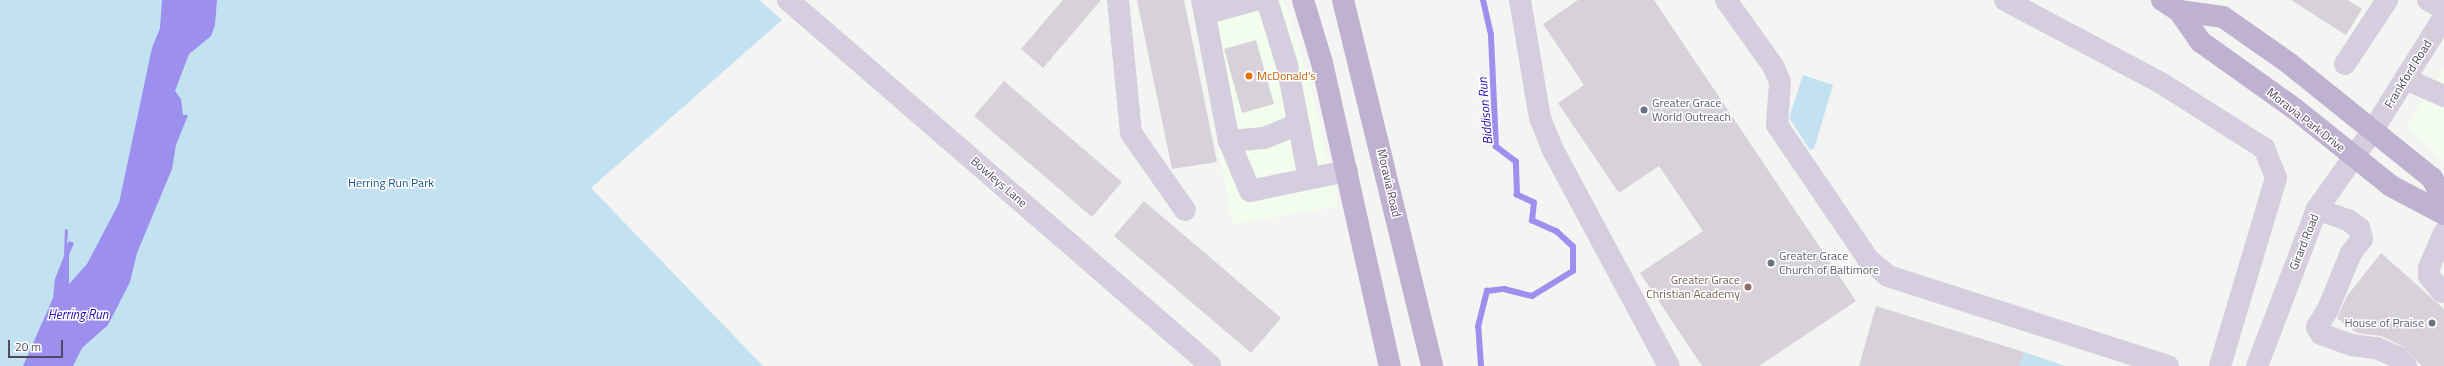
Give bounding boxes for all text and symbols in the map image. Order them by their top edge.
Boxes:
street label: Frankford Road [2381,37,2435,111]
place label: McDonald's [1257,69,1316,83]
marker: McDonald's [1244,71,1254,81]
water label: Biddison Run [1474,77,1496,145]
street label: Moravia Park Drive [2264,85,2348,155]
place label: Greater Grace World Outreach [1652,96,1731,124]
marker: Greater Grace World Outreach [1639,105,1649,115]
street label: Moravia Road [1374,148,1404,218]
street label: Bowleys Lane [968,154,1030,210]
park label: Herring Run Park [348,176,434,190]
street label: Girard Road [2286,212,2322,272]
place label: Greater Grace Church of Baltimore [1779,249,1879,277]
marker: Greater Grace Church of Baltimore [1766,258,1776,268]
place label: Greater Grace Christian Academy [1646,273,1740,301]
marker: Greater Grace Christian Academy [1743,282,1753,292]
water label: Herring Run [48,306,108,322]
place label: House of Praise [2344,316,2424,330]
marker: House of Praise [2427,318,2437,328]
scale bar [10,332,65,358]
text: 20 m [15,337,41,356]

